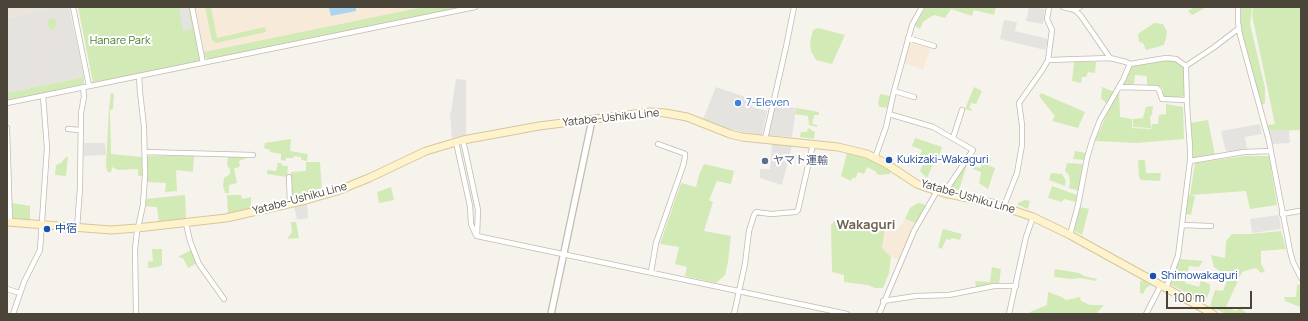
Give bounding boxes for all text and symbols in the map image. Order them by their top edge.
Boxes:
park label: Hanare Park [90,34,150,48]
place label: 7-Eleven [746,96,789,110]
marker: 7-Eleven [733,98,743,108]
street label: Yatabe-Ushiku Line [562,106,660,130]
place label: Kukizaki-Wakaguri [897,153,989,167]
place label: ヤマト運輸 [773,154,828,168]
marker: Kukizaki-Wakaguri [884,155,894,165]
marker: ヤマト運輸 [760,156,770,166]
street label: Yatabe-Ushiku Line [919,177,1017,217]
street label: Yatabe-Ushiku Line [251,180,349,218]
district label: Wakaguri [836,217,896,233]
place label: 中宿 [55,222,77,236]
marker: 中宿 [42,224,52,234]
place label: Shimowakaguri [1161,269,1238,283]
marker: Shimowakaguri [1148,271,1158,281]
scale bar [1168,283,1254,309]
text: 100 m [1173,289,1205,306]

